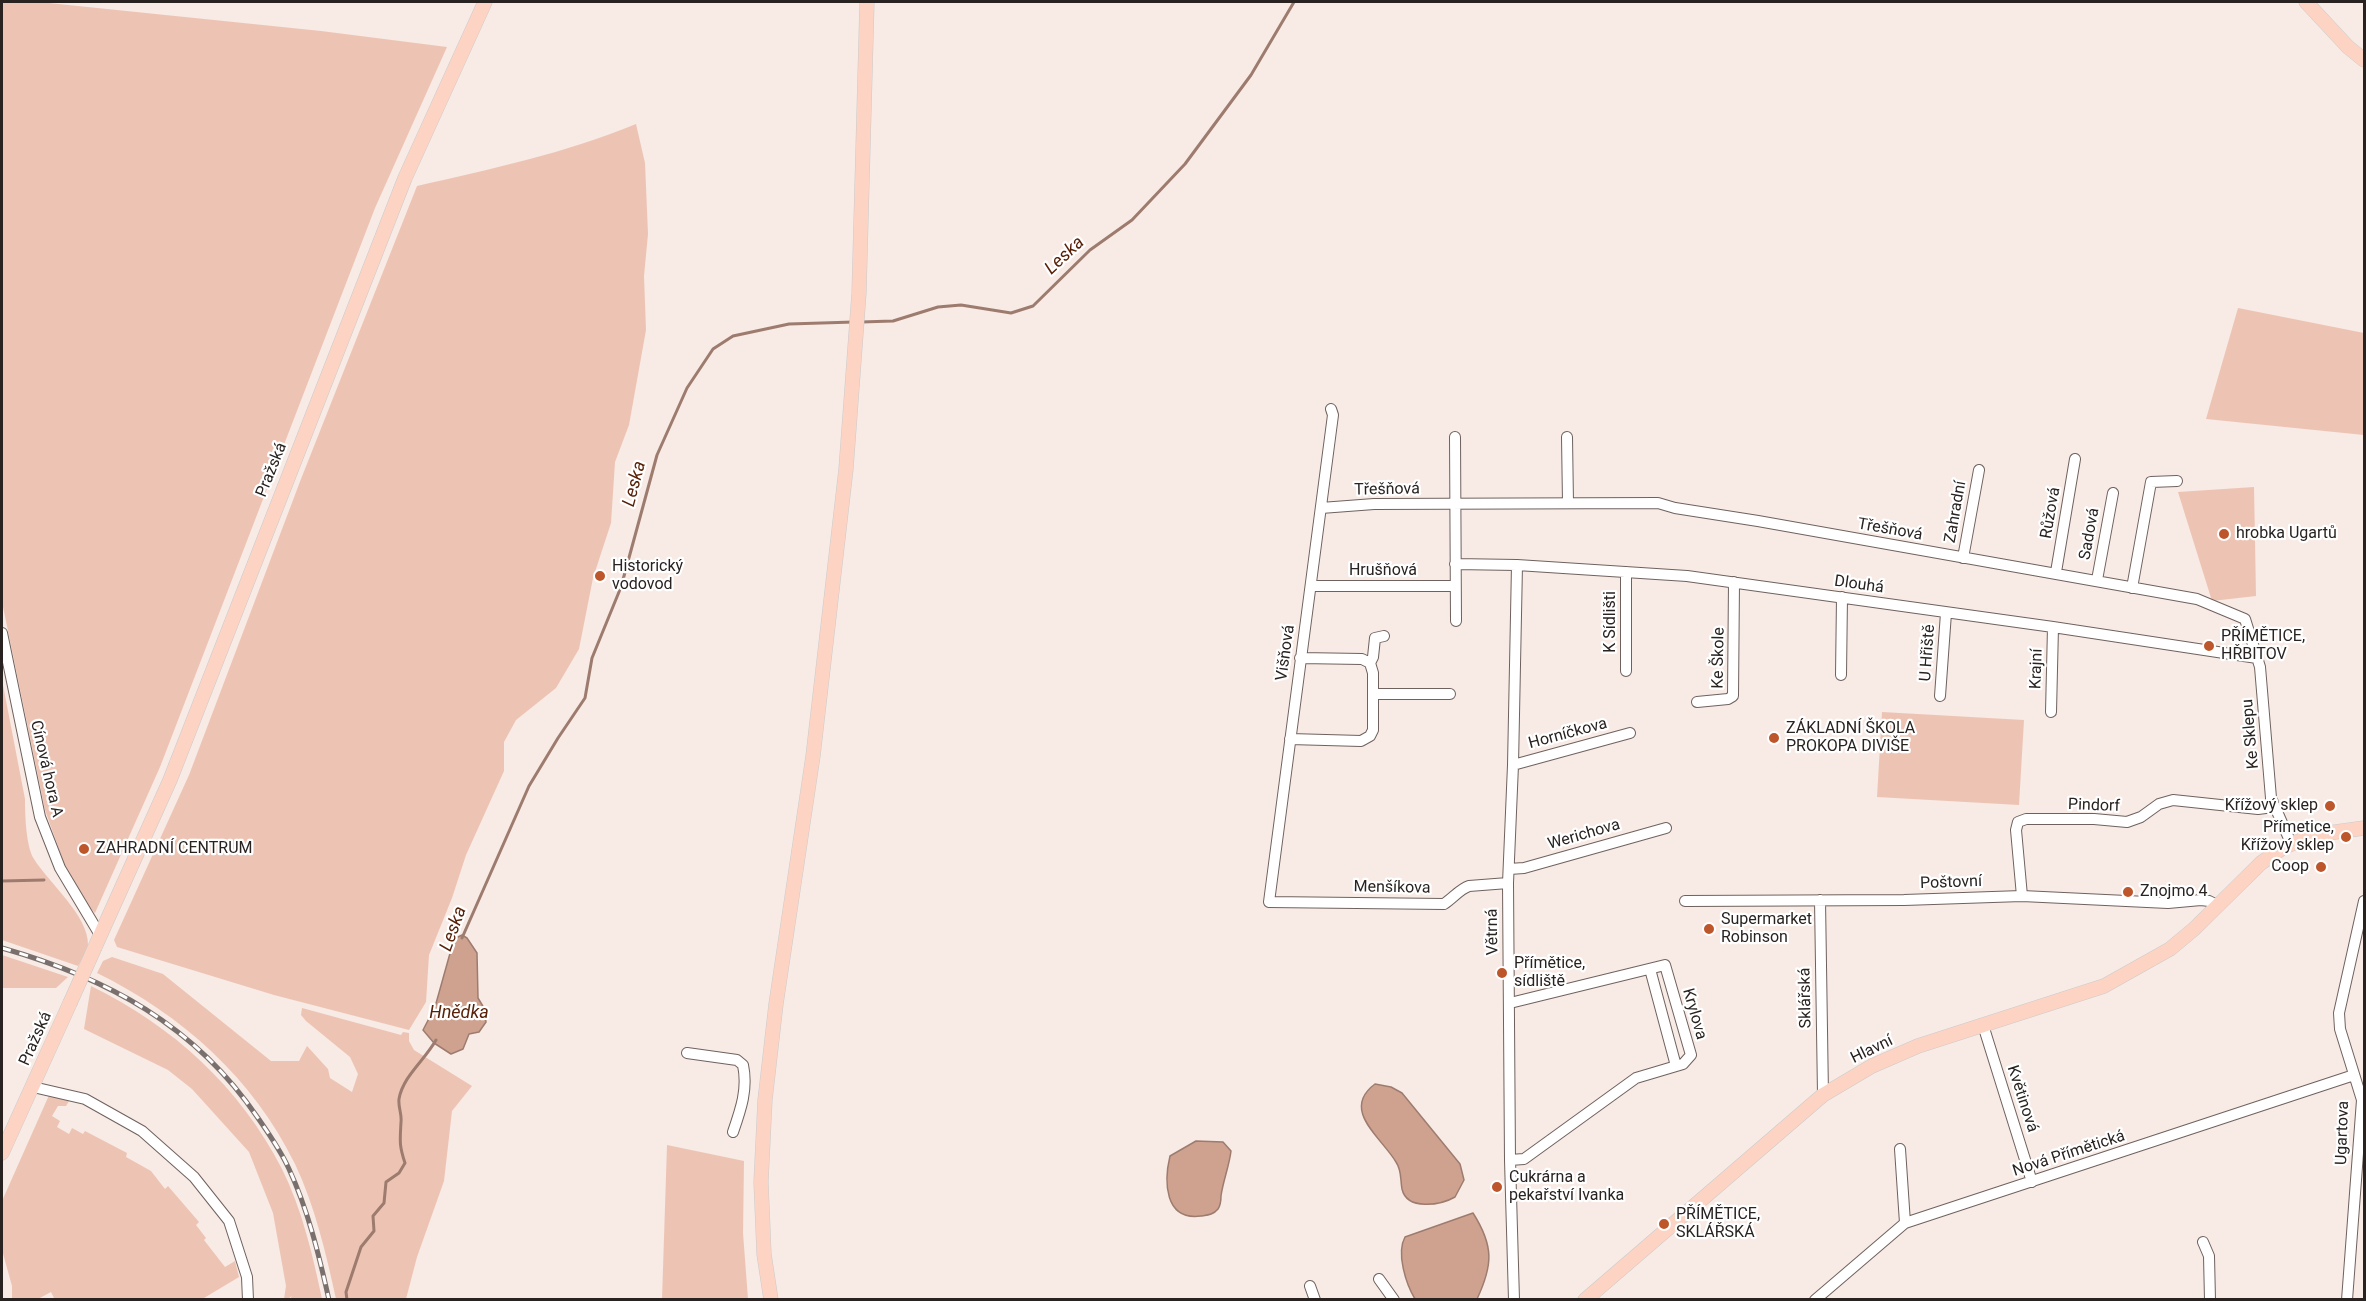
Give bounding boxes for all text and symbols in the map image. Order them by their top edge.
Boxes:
water label: Leska [1041,232,1089,280]
street label: Pražská [252,440,292,500]
water label: Leska [619,459,651,509]
street label: Zahradní [1941,479,1971,545]
street label: Třešňová [1354,480,1420,500]
street label: Růžová [2037,486,2065,540]
street label: Sadová [2076,506,2104,562]
street label: Třešňová [1856,515,1924,545]
place label: hrobka Ugartů [2236,524,2337,544]
marker: hrobka Ugartů [2217,527,2231,541]
place label: Historický vodovod [612,557,683,595]
street label: Hrušňová [1349,561,1417,581]
marker: Historický vodovod [593,569,607,583]
street label: Dlouhá [1833,572,1885,598]
street label: K Sídlišti [1601,591,1621,653]
street label: Višňová [1273,624,1299,682]
street label: U Hřiště [1916,624,1940,682]
street label: Ke Škole [1709,627,1729,689]
place label: PŘÍMĚTICE, HŘBITOV [2221,627,2305,665]
marker: PŘÍMĚTICE, HŘBITOV [2202,639,2216,653]
street label: Krajní [2027,648,2047,690]
street label: Ke Sklepu [2238,698,2264,770]
street label: Horníčkova [1527,714,1609,754]
street label: Cínová hora A [26,719,66,819]
place label: ZÁKLADNÍ ŠKOLA PROKOPA DIVIŠE [1786,719,1915,757]
marker: ZÁKLADNÍ ŠKOLA PROKOPA DIVIŠE [1767,731,1781,745]
street label: Pindorf [2068,795,2120,817]
place label: Křížový sklep [2225,796,2318,816]
marker: Křížový sklep [2323,799,2337,813]
street label: Werichova [1546,816,1622,854]
place label: Přímetice, Křížový sklep [2241,818,2334,856]
marker: Přímetice, Křížový sklep [2339,830,2353,844]
place label: ZAHRADNÍ CENTRUM [96,839,253,859]
marker: ZAHRADNÍ CENTRUM [77,842,91,856]
place label: Coop [2271,857,2309,877]
marker: Coop [2314,860,2328,874]
street label: Poštovní [1920,872,1982,894]
street label: Menšíkova [1353,878,1431,898]
place label: Znojmo 4 [2140,882,2207,902]
marker: Znojmo 4 [2121,885,2135,899]
water label: Leska [436,904,472,954]
street label: Větrná [1483,909,1503,955]
place label: Supermarket Robinson [1721,910,1812,948]
marker: Supermarket Robinson [1702,922,1716,936]
place label: Přímětice, sídliště [1514,954,1585,992]
marker: Přímětice, sídliště [1495,966,1509,980]
street label: Sklářská [1796,967,1816,1029]
street label: Krylova [1678,986,1710,1042]
water label: Hnědka [429,1002,489,1024]
street label: Pražská [16,1009,56,1069]
street label: Hlavní [1848,1032,1896,1068]
street label: Květinová [2002,1063,2042,1135]
street label: Ugartova [2332,1101,2354,1165]
street label: Nová Přímětická [2010,1127,2128,1181]
place label: Cukrárna a pekařství Ivanka [1509,1168,1624,1206]
marker: Cukrárna a pekařství Ivanka [1490,1180,1504,1194]
place label: PŘÍMĚTICE, SKLÁŘSKÁ [1676,1205,1760,1243]
marker: PŘÍMĚTICE, SKLÁŘSKÁ [1657,1217,1671,1231]

